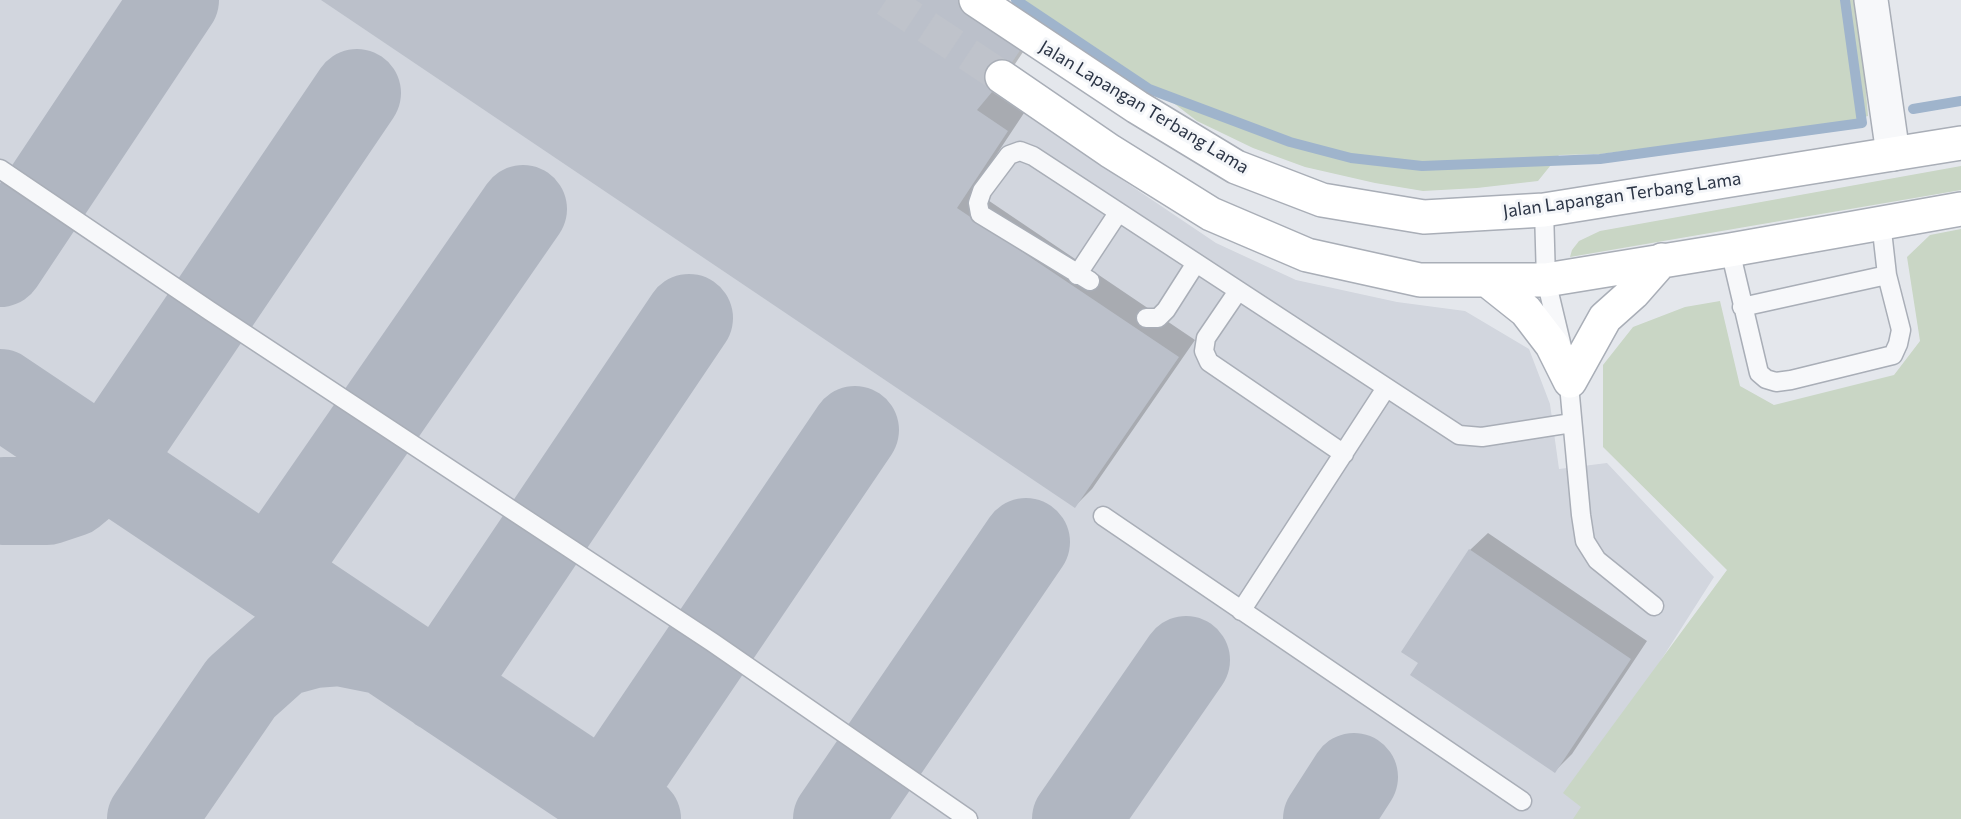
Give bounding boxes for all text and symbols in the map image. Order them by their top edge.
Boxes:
street label: Jalan Lapangan Terbang Lama [1035,36,1253,178]
street label: Jalan Lapangan Terbang Lama [1501,168,1743,222]

